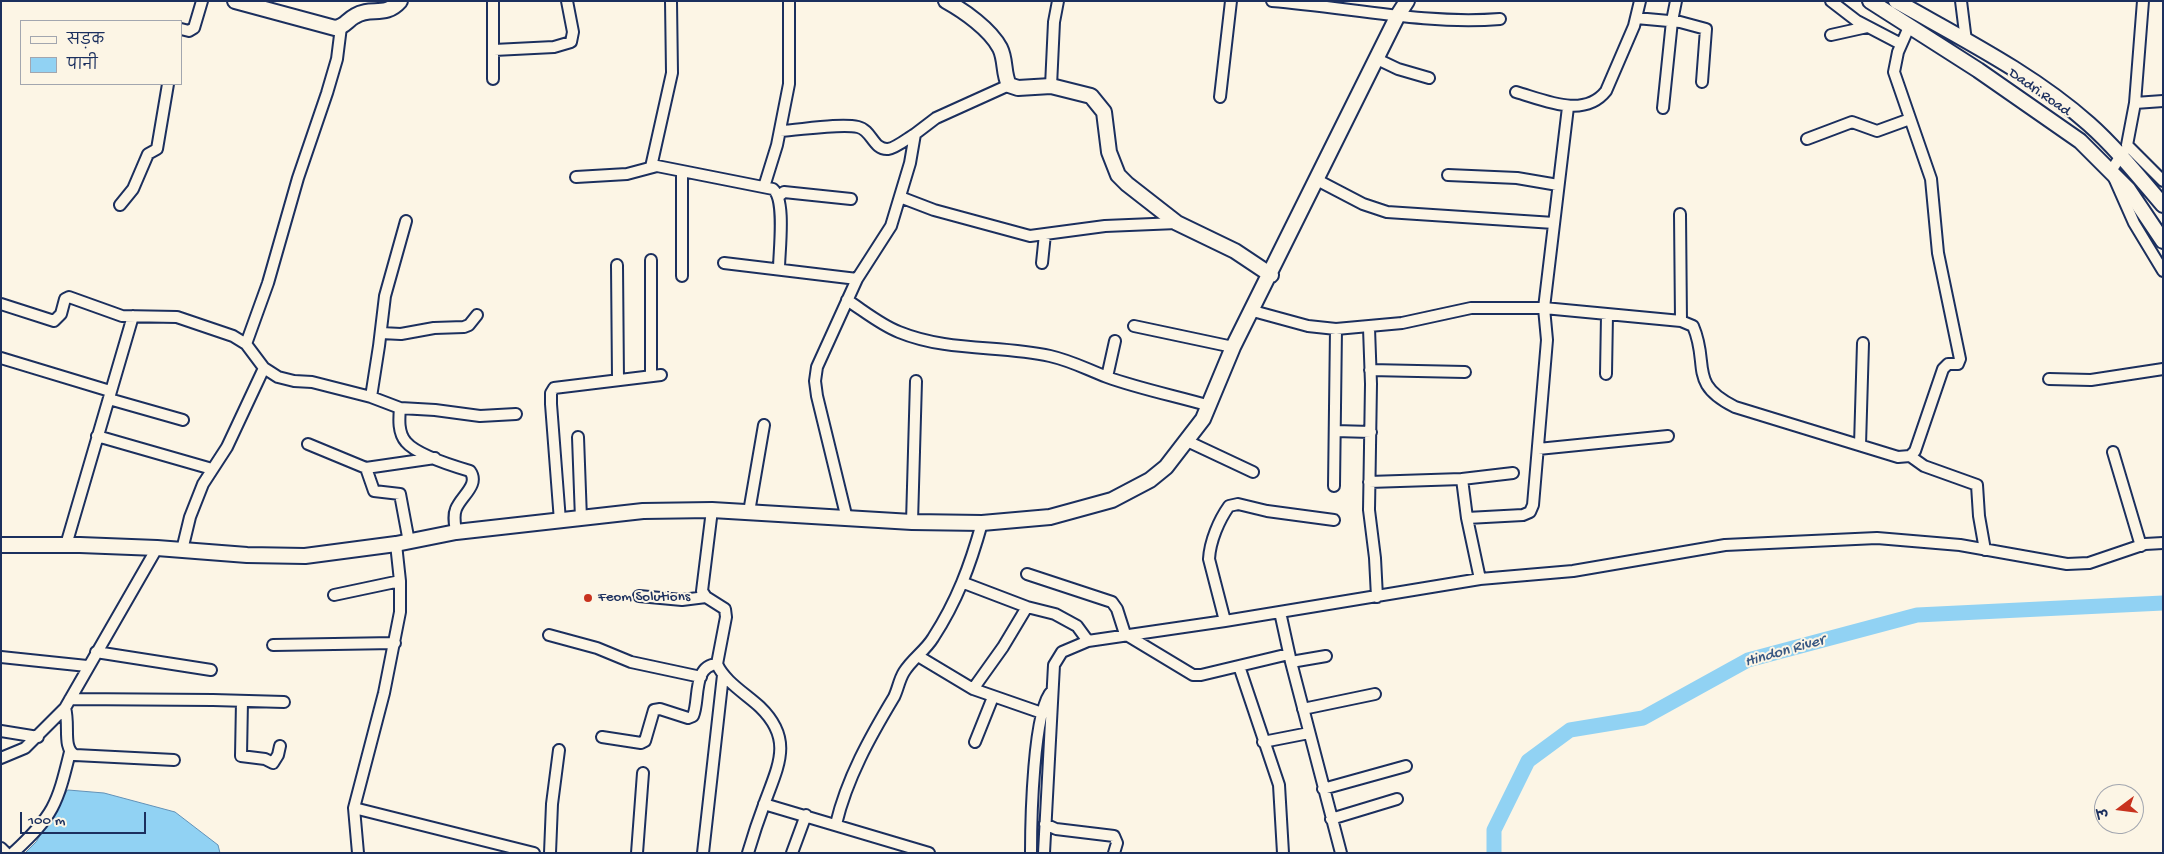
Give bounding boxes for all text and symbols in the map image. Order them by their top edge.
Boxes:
legend [20,20,182,85]
text: सड़क [67,32,104,50]
text: पानी [67,57,98,75]
street label: Dadri Road [2004,65,2074,121]
place label: Feom Solutions [598,589,690,607]
marker: Feom Solutions [582,592,594,604]
water label: Hindon River [1743,631,1827,673]
north arrow [2094,784,2144,834]
scale bar [22,802,149,834]
text: उ [2096,806,2114,819]
text: 100 m [28,812,65,830]

